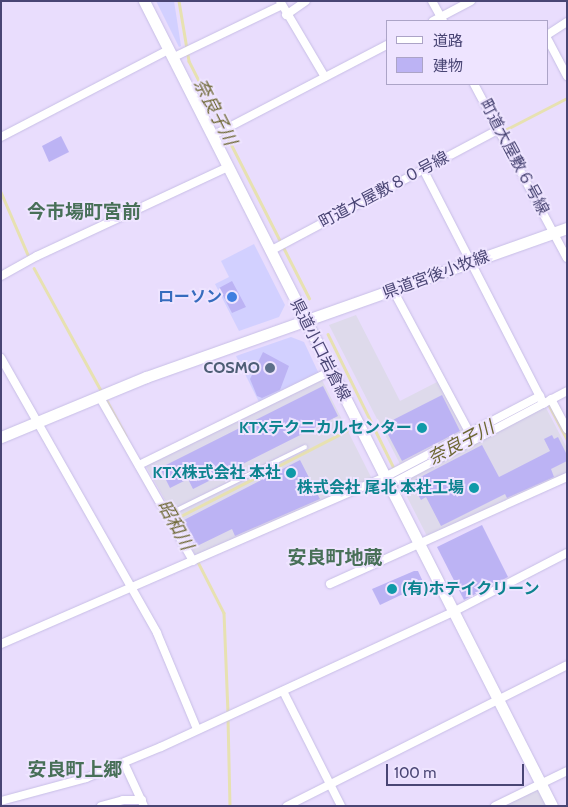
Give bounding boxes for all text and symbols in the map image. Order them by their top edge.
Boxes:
legend [386,20,548,85]
text: 道路 [433,32,463,50]
text: 建物 [433,57,463,75]
water label: 奈良子川 [189,75,241,149]
street label: 町道大屋敷６号線 [475,96,553,218]
street label: 町道大屋敷８０号線 [316,148,452,232]
district label: 今市場町宮前 [27,201,141,223]
street label: 県道宮後小牧線 [380,247,492,303]
place label: ローソン [158,287,222,307]
marker: ローソン [226,291,238,303]
street label: 県道小口岩倉線 [286,296,354,404]
place label: COSMO [204,358,260,378]
marker: COSMO [264,362,276,374]
water label: 奈良子川 [424,417,498,469]
place label: KTXテクニカルセンター [239,418,412,438]
marker: KTXテクニカルセンター [416,422,428,434]
place label: KTX株式会社 本社 [152,463,281,483]
marker: KTX株式会社 本社 [285,467,297,479]
place label: 株式会社 尾北 本社工場 [297,478,464,498]
marker: 株式会社 尾北 本社工場 [468,482,480,494]
water label: 昭和川 [152,496,198,554]
district label: 安良町地蔵 [288,547,382,569]
place label: (有)ホテイクリーン [402,579,540,599]
marker: (有)ホテイクリーン [386,583,398,595]
scale bar [388,754,526,786]
district label: 安良町上郷 [28,759,122,781]
text: 100 m [394,764,436,782]

